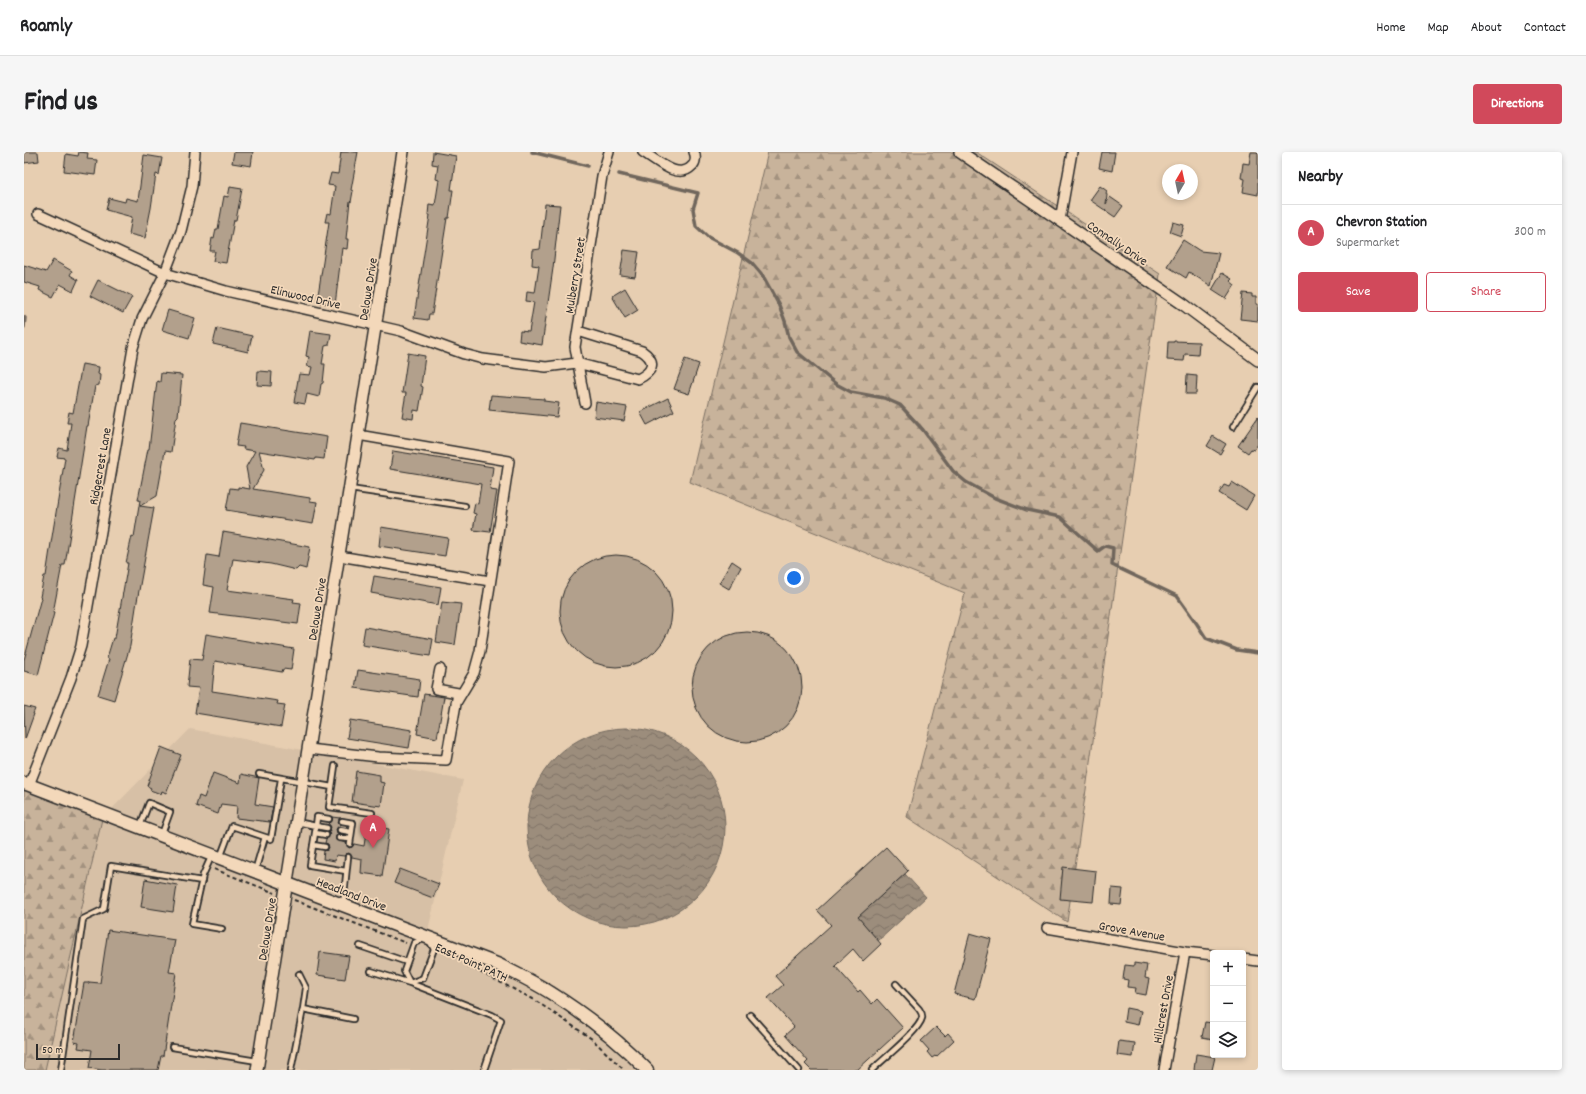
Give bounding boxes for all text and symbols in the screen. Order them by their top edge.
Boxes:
text: Roamly [20,14,72,41]
text: Home [1376,18,1405,38]
text: Map [1427,18,1449,38]
text: About [1471,18,1502,38]
text: Contact [1524,18,1566,38]
text: Find us [24,84,98,124]
button: Directions [1473,84,1562,124]
north arrow [1162,164,1198,200]
text: Nearby [1298,166,1342,190]
text: Chevron Station [1336,212,1427,234]
street label: Connally Drive [1082,217,1151,272]
text: A [1307,223,1315,242]
text: 300 m [1514,223,1546,242]
text: Supermarket [1336,234,1400,253]
street label: Mulberry Street [561,236,592,315]
street label: Delowe Drive [355,256,384,322]
button: Save [1298,272,1418,312]
button: Share [1426,272,1546,312]
street label: Elinwood Drive [268,281,343,316]
street label: Ridgecrest Lane [85,426,118,507]
your location [784,568,804,588]
street label: Delowe Drive [304,576,333,642]
pin: A [360,815,386,848]
street label: Headland Drive [313,873,389,918]
street label: Delowe Drive [254,896,283,962]
street label: Grove Avenue [1097,917,1166,948]
street label: East Point PATH [432,939,510,988]
map controls [1210,950,1246,1058]
button: + [1210,950,1246,986]
street label: Hillcrest Drive [1149,973,1180,1045]
button: − [1210,986,1246,1022]
button: layers [1210,1022,1246,1058]
scale bar [36,1042,120,1061]
text: 50 m [42,1043,63,1059]

